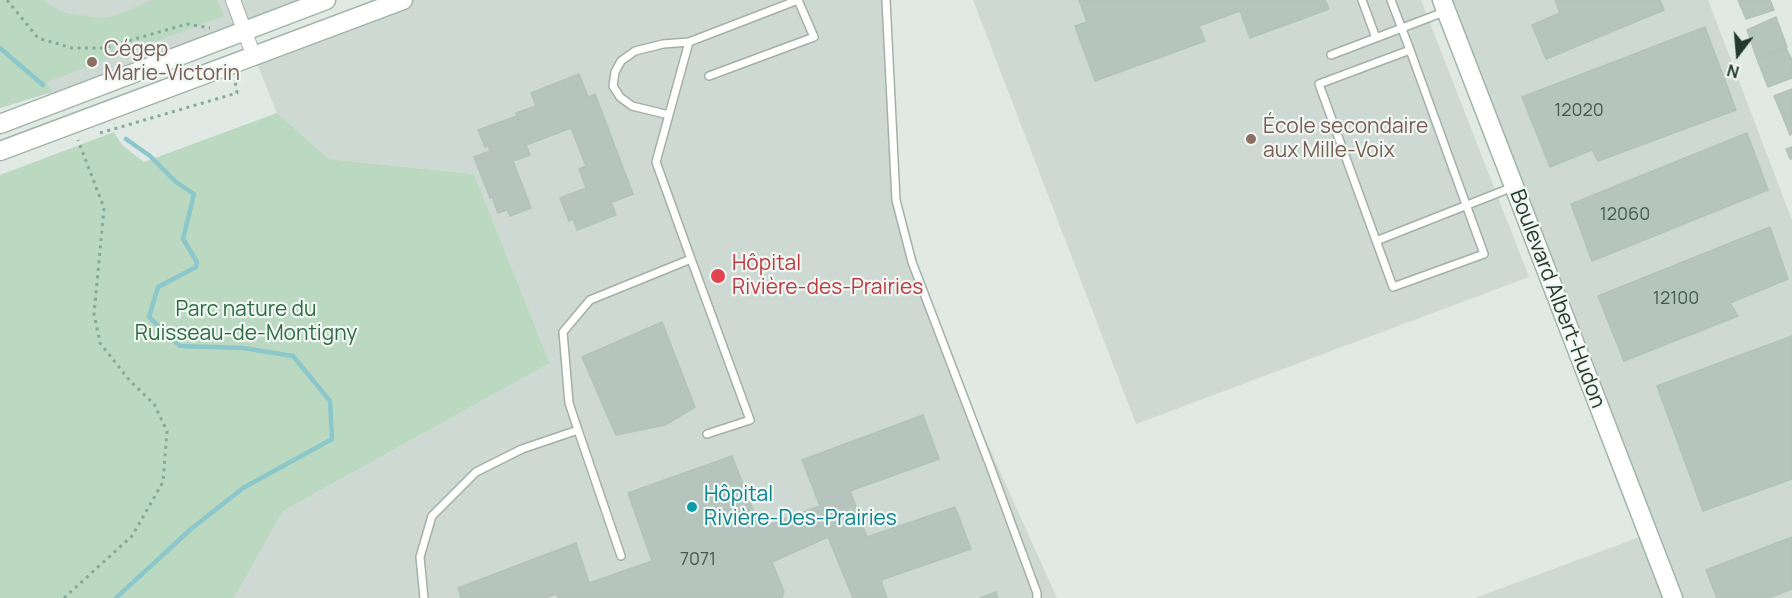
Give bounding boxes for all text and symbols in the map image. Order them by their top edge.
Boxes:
north arrow [1708,24,1768,84]
place label: Cégep Marie-Victorin [104,37,240,87]
marker: Cégep Marie-Victorin [85,55,99,69]
text: N [1724,59,1742,83]
house number: 12020 [1554,100,1604,122]
place label: École secondaire aux Mille-Voix [1263,114,1428,164]
marker: École secondaire aux Mille-Voix [1244,132,1258,146]
street label: Boulevard Albert-Hudon [1504,186,1610,412]
house number: 12060 [1600,204,1650,226]
place label: Hôpital Rivière-des-Prairies [732,251,923,301]
marker: Hôpital Rivière-des-Prairies [709,267,727,285]
house number: 12100 [1653,288,1699,310]
park label: Parc nature du Ruisseau-de-Montigny [135,297,357,347]
place label: Hôpital Rivière-Des-Prairies [704,482,897,532]
marker: Hôpital Rivière-Des-Prairies [685,500,699,514]
house number: 7071 [680,549,716,571]

